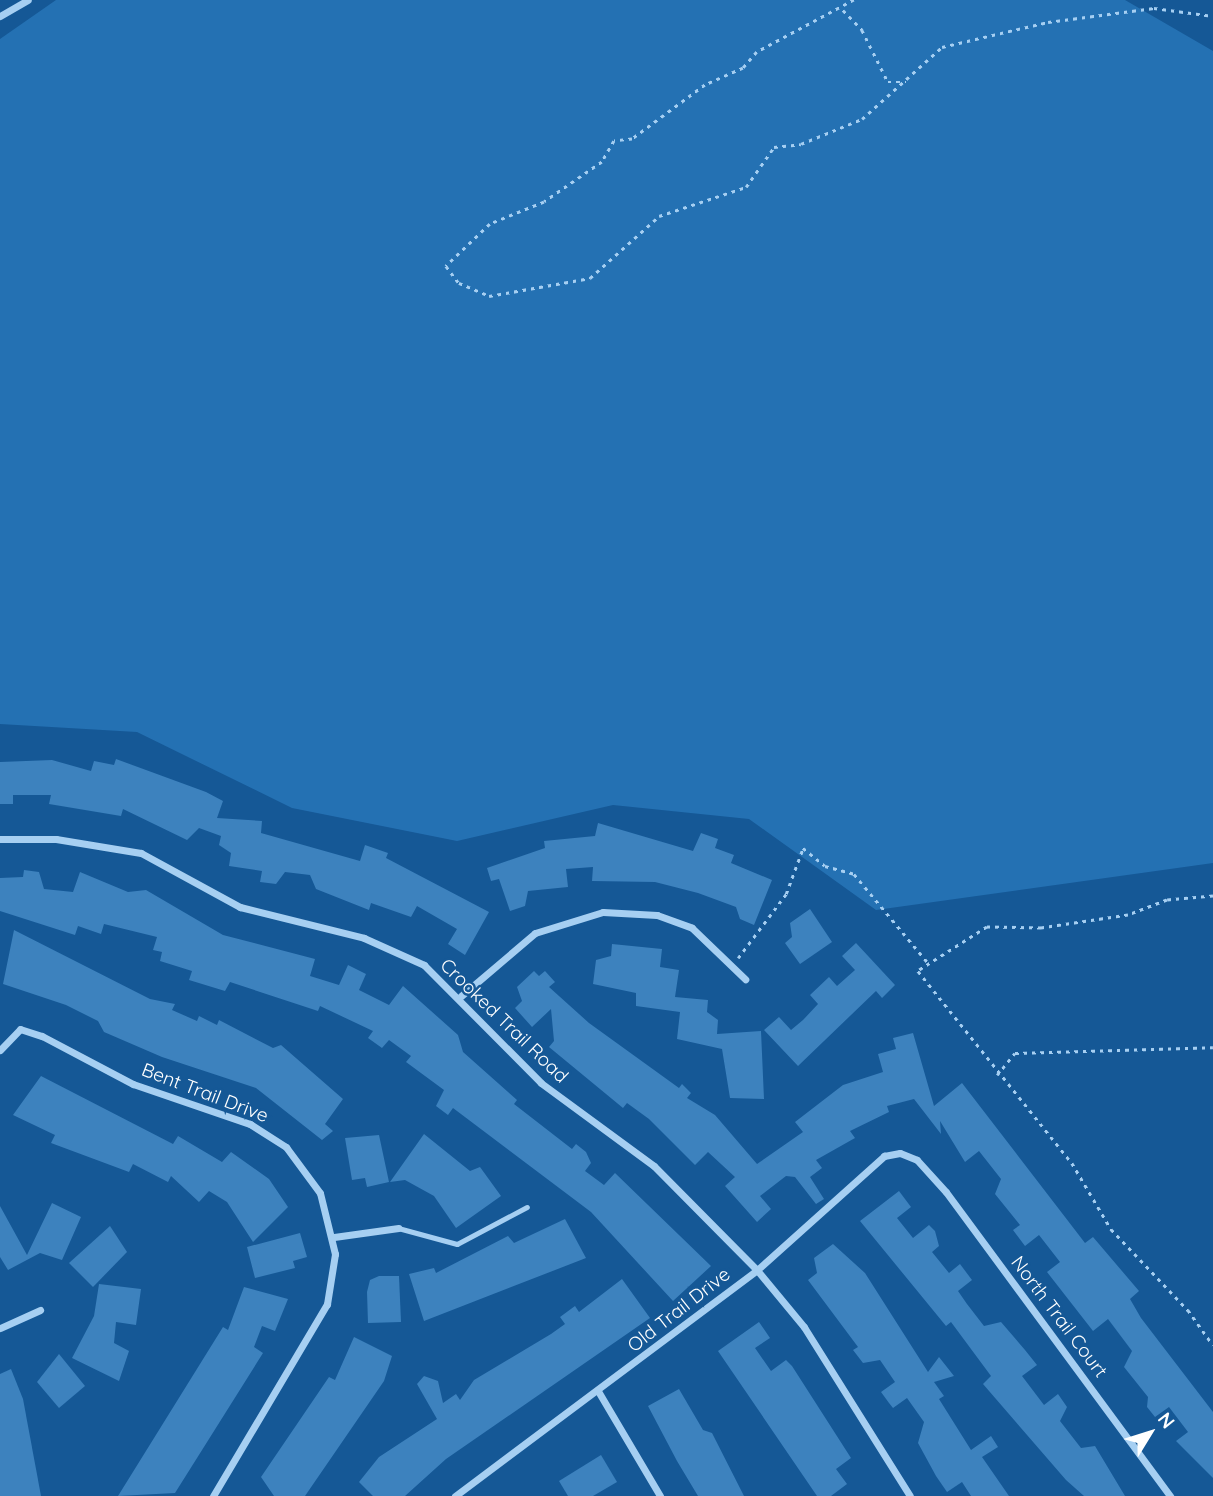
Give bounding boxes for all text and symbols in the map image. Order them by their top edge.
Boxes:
street label: Crooked Trail Road [435,954,573,1088]
street label: Bent Trail Drive [138,1058,272,1128]
street label: North Trail Court [1006,1252,1112,1382]
street label: Old Trail Drive [623,1263,735,1357]
north arrow [1115,1398,1185,1468]
text: N [1153,1407,1180,1433]

